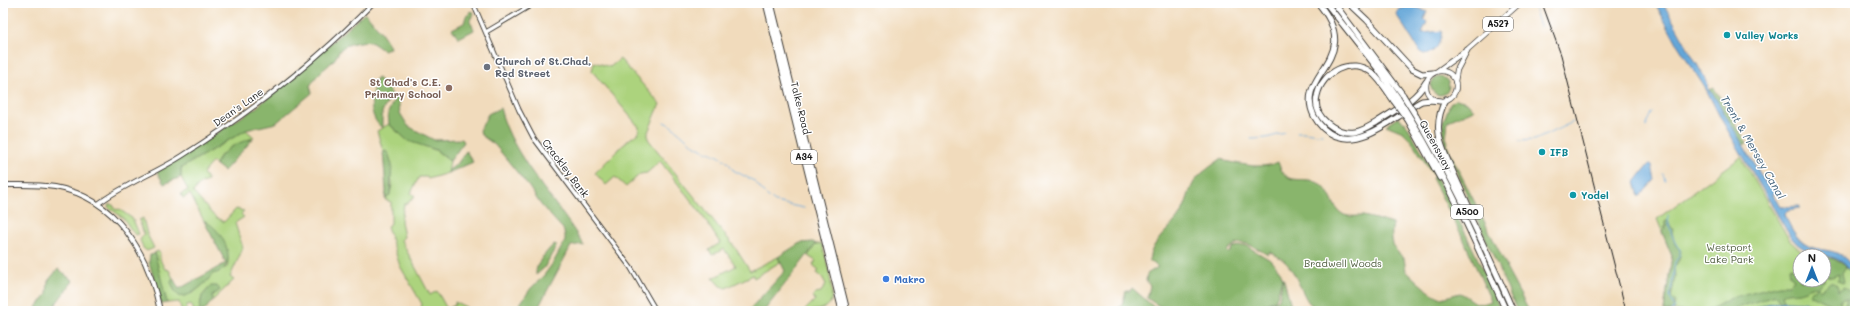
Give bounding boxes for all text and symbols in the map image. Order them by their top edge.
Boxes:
road number: A527 [1483,17,1513,31]
place label: Valley Works [1735,28,1798,42]
marker: Valley Works [1722,30,1732,40]
place label: Church of St.Chad, Red Street [495,54,591,80]
marker: Church of St.Chad, Red Street [482,62,492,72]
place label: St Chad's C.E. Primary School [364,75,441,101]
street label: Talke Road [788,80,814,136]
marker: St Chad's C.E. Primary School [444,83,454,93]
street label: Dean's Lane [210,85,266,129]
water label: Trent & Mersey Canal [1718,92,1789,201]
street label: Queensway [1416,117,1456,173]
street label: Crackley Bank [539,136,593,200]
place label: IFB [1550,145,1569,159]
marker: IFB [1537,147,1547,157]
road number: A34 [791,150,817,164]
place label: Yodel [1581,188,1609,202]
marker: Yodel [1568,190,1578,200]
road number: A500 [1451,205,1483,219]
park label: Westport Lake Park [1705,240,1753,266]
north arrow [1792,248,1832,288]
text: N [1808,250,1816,265]
park label: Bradwell Woods [1304,256,1382,270]
place label: Makro [894,272,925,286]
marker: Makro [881,274,891,284]

